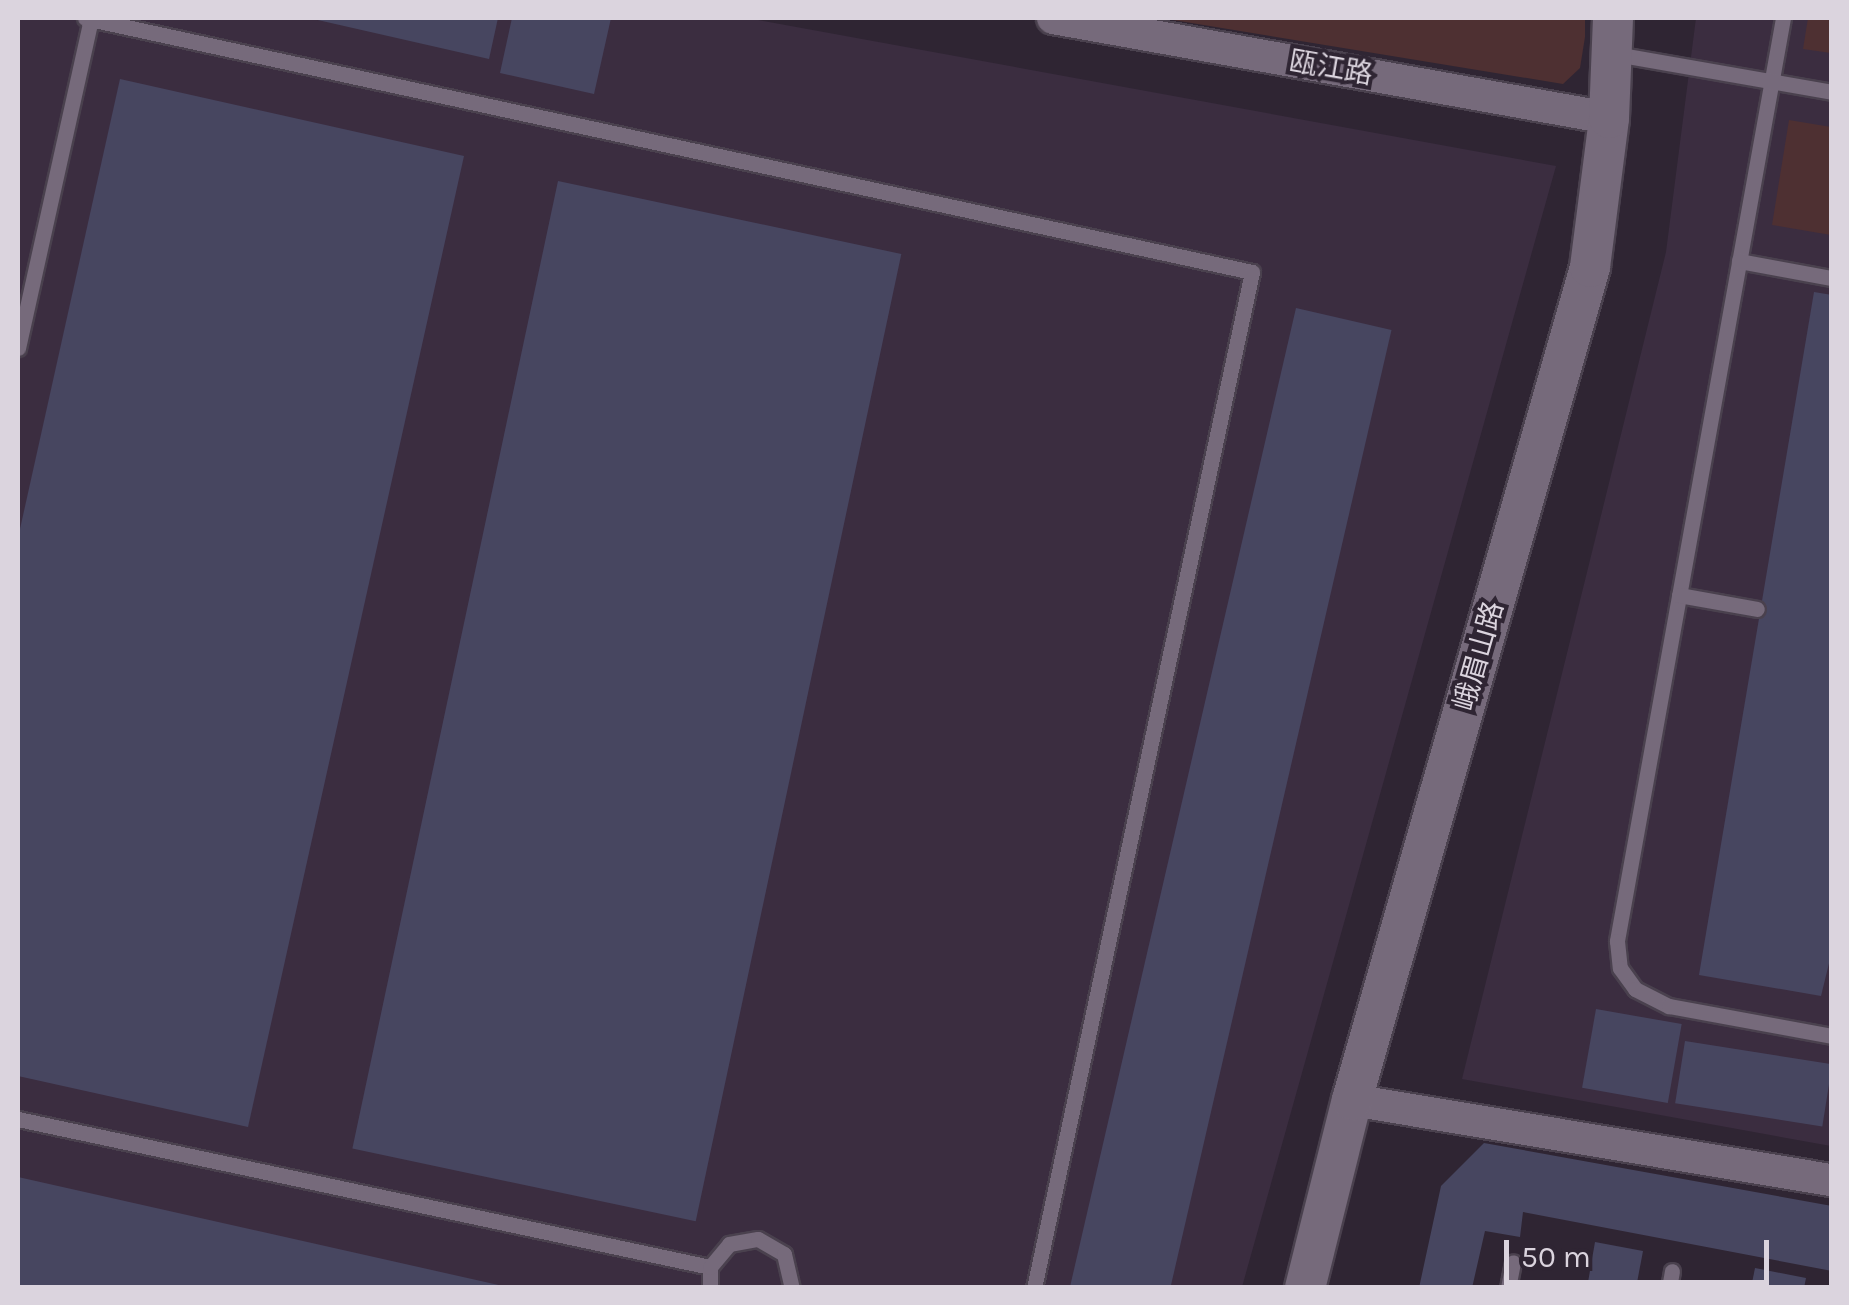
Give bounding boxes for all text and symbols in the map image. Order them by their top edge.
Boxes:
street label: 瓯江路 [1287,44,1375,92]
street label: 峨眉山路 [1447,598,1511,714]
scale bar [1509,1220,1774,1282]
text: 50 m [1521,1239,1591,1275]

